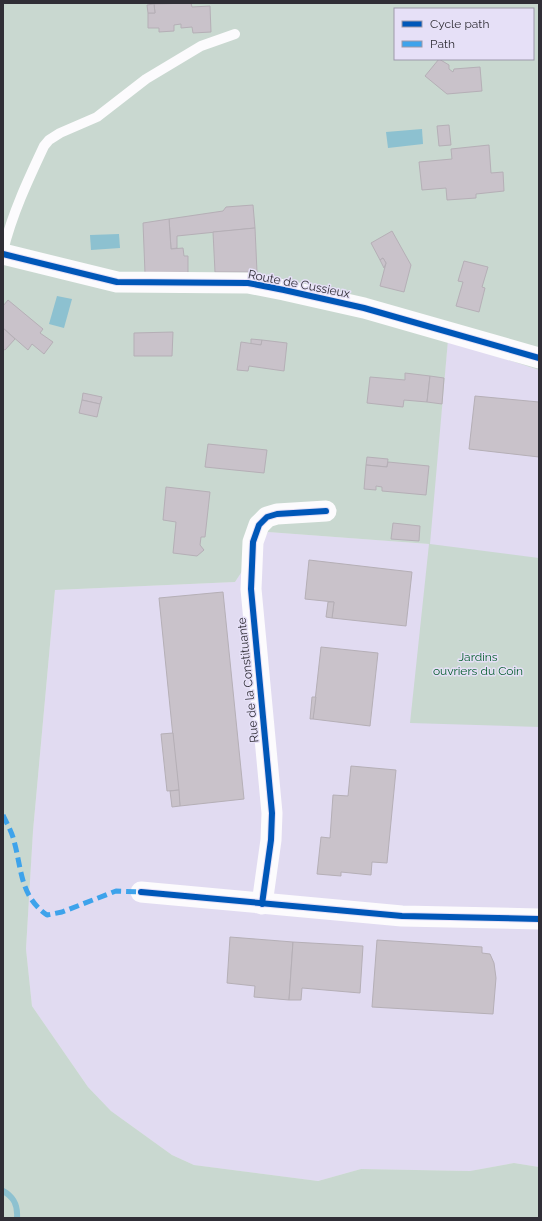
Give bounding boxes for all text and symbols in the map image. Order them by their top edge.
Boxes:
legend [394,8,534,60]
text: Cycle path [430,17,489,31]
text: Path [430,37,455,51]
street label: Route de Cussieux [247,267,351,301]
street label: Rue de la Constituante [234,617,262,743]
park label: Jardins ouvriers du Coin [433,650,523,678]

